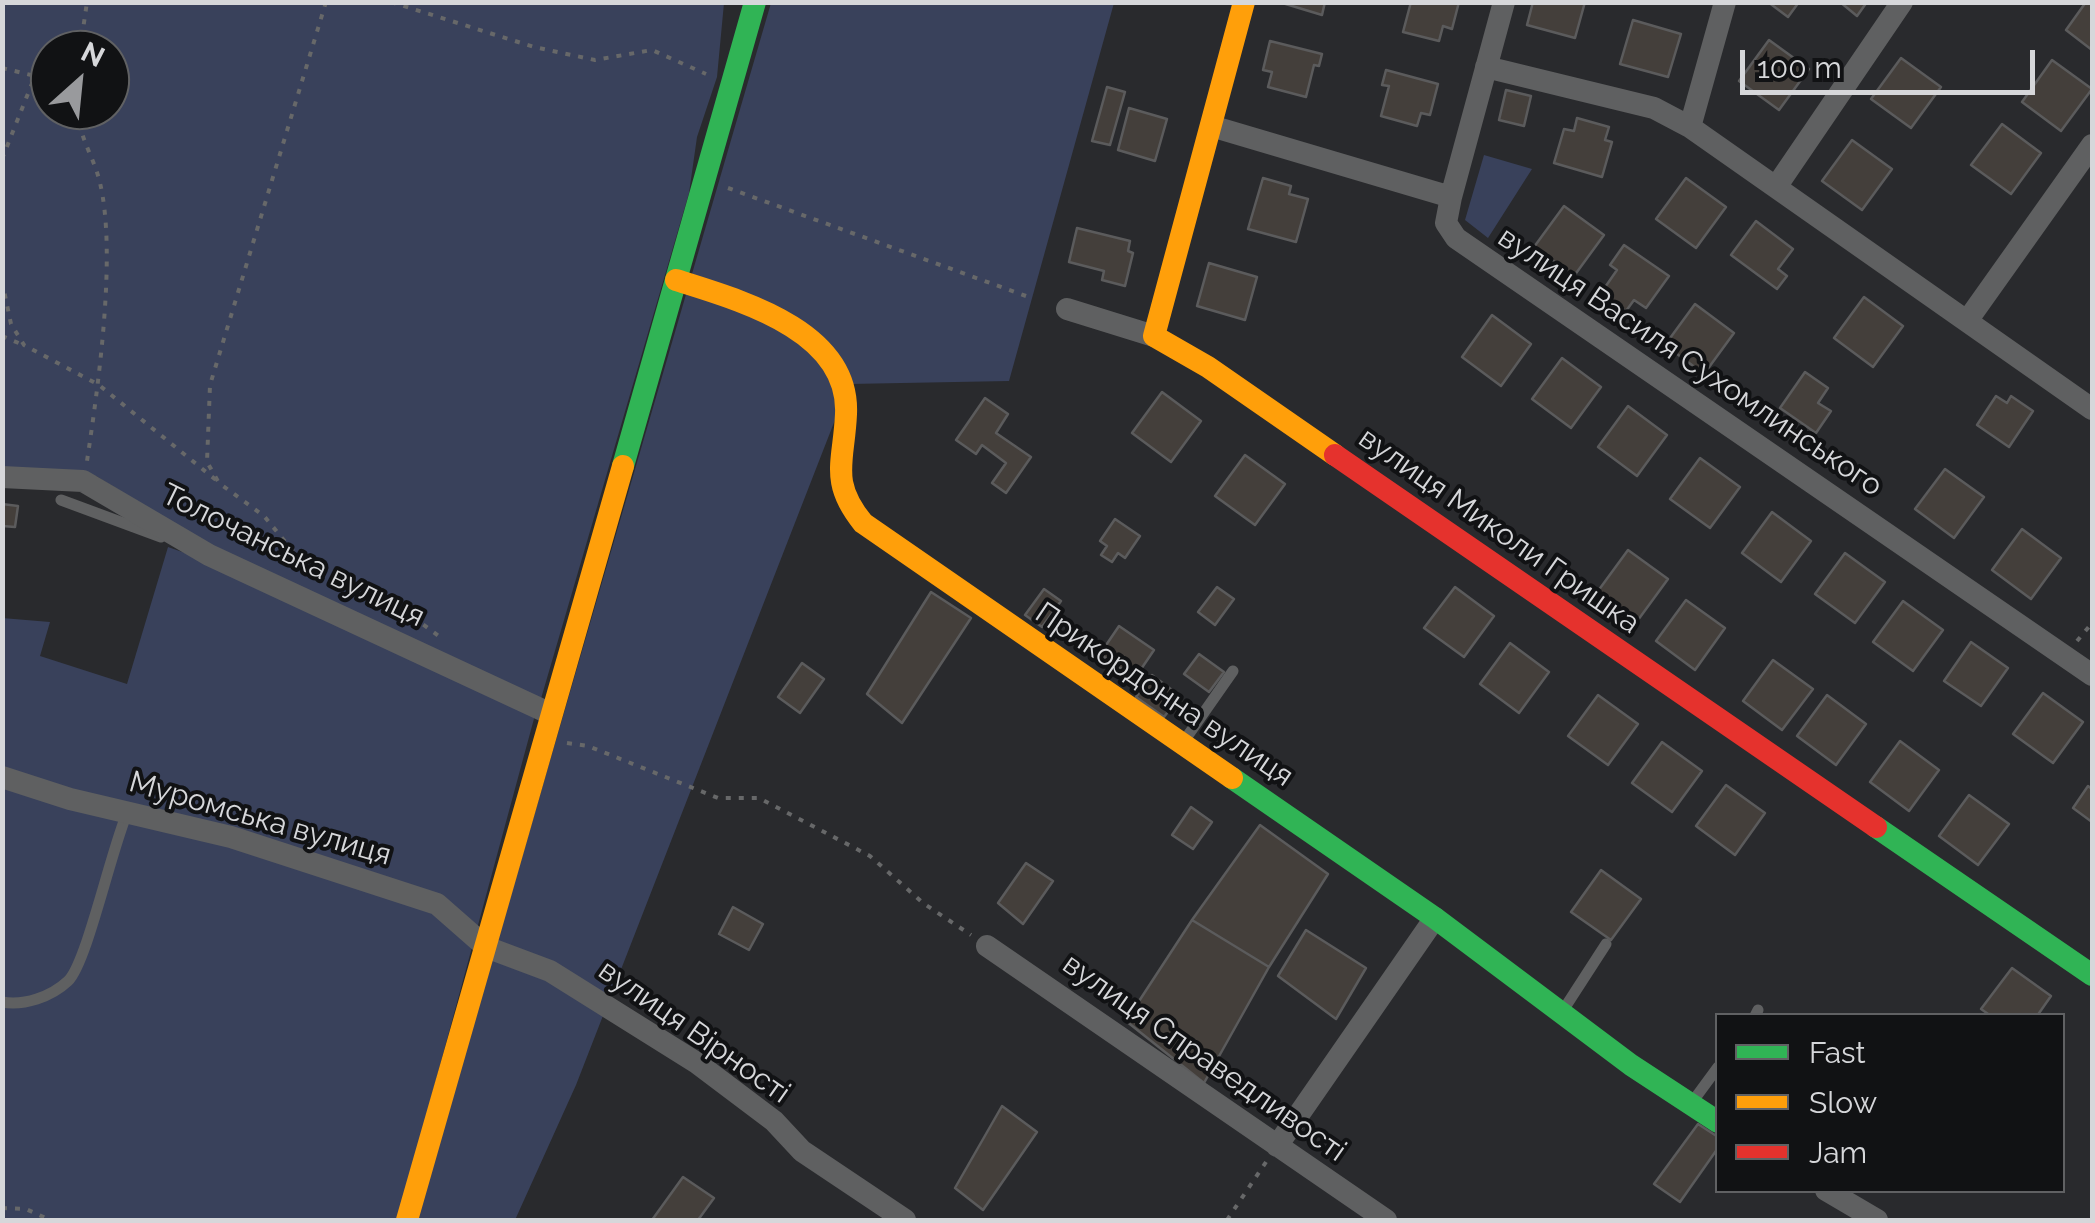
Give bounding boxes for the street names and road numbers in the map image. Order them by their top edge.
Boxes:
street label: вулиця Василя Сухомлинського [1491,220,1889,504]
street label: вулиця Миколи Гришка [1352,420,1646,642]
street label: Толочанська вулиця [156,477,430,635]
street label: Прикордонна вулиця [1028,595,1300,795]
street label: Муромська вулиця [125,764,395,874]
street label: вулиця Справедливості [1055,946,1353,1170]
street label: вулиця Вірності [591,953,797,1111]

